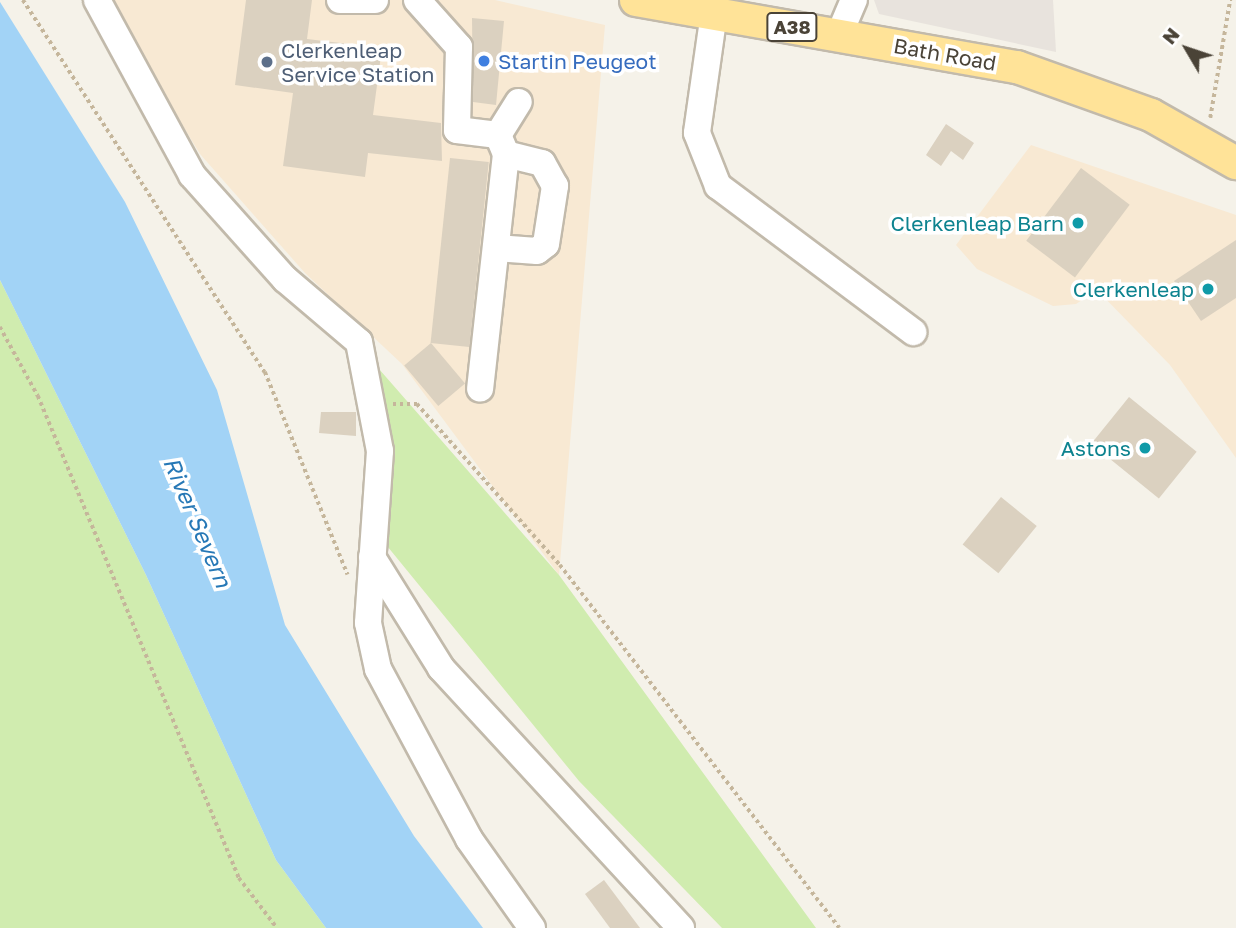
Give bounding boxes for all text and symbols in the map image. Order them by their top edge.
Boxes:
road number: A38 [766,12,818,42]
north arrow [1152,14,1222,84]
text: N [1157,23,1184,48]
street label: Bath Road [892,33,998,75]
place label: Clerkenleap Service Station [281,37,434,87]
place label: Startin Peugeot [498,48,657,74]
marker: Startin Peugeot [476,53,492,69]
marker: Clerkenleap Service Station [259,54,275,70]
place label: Clerkenleap Barn [891,210,1064,236]
marker: Clerkenleap Barn [1070,215,1086,231]
place label: Clerkenleap [1073,276,1194,302]
marker: Clerkenleap [1200,281,1216,297]
place label: Astons [1061,435,1131,461]
marker: Astons [1137,440,1153,456]
water label: River Severn [158,453,238,591]

